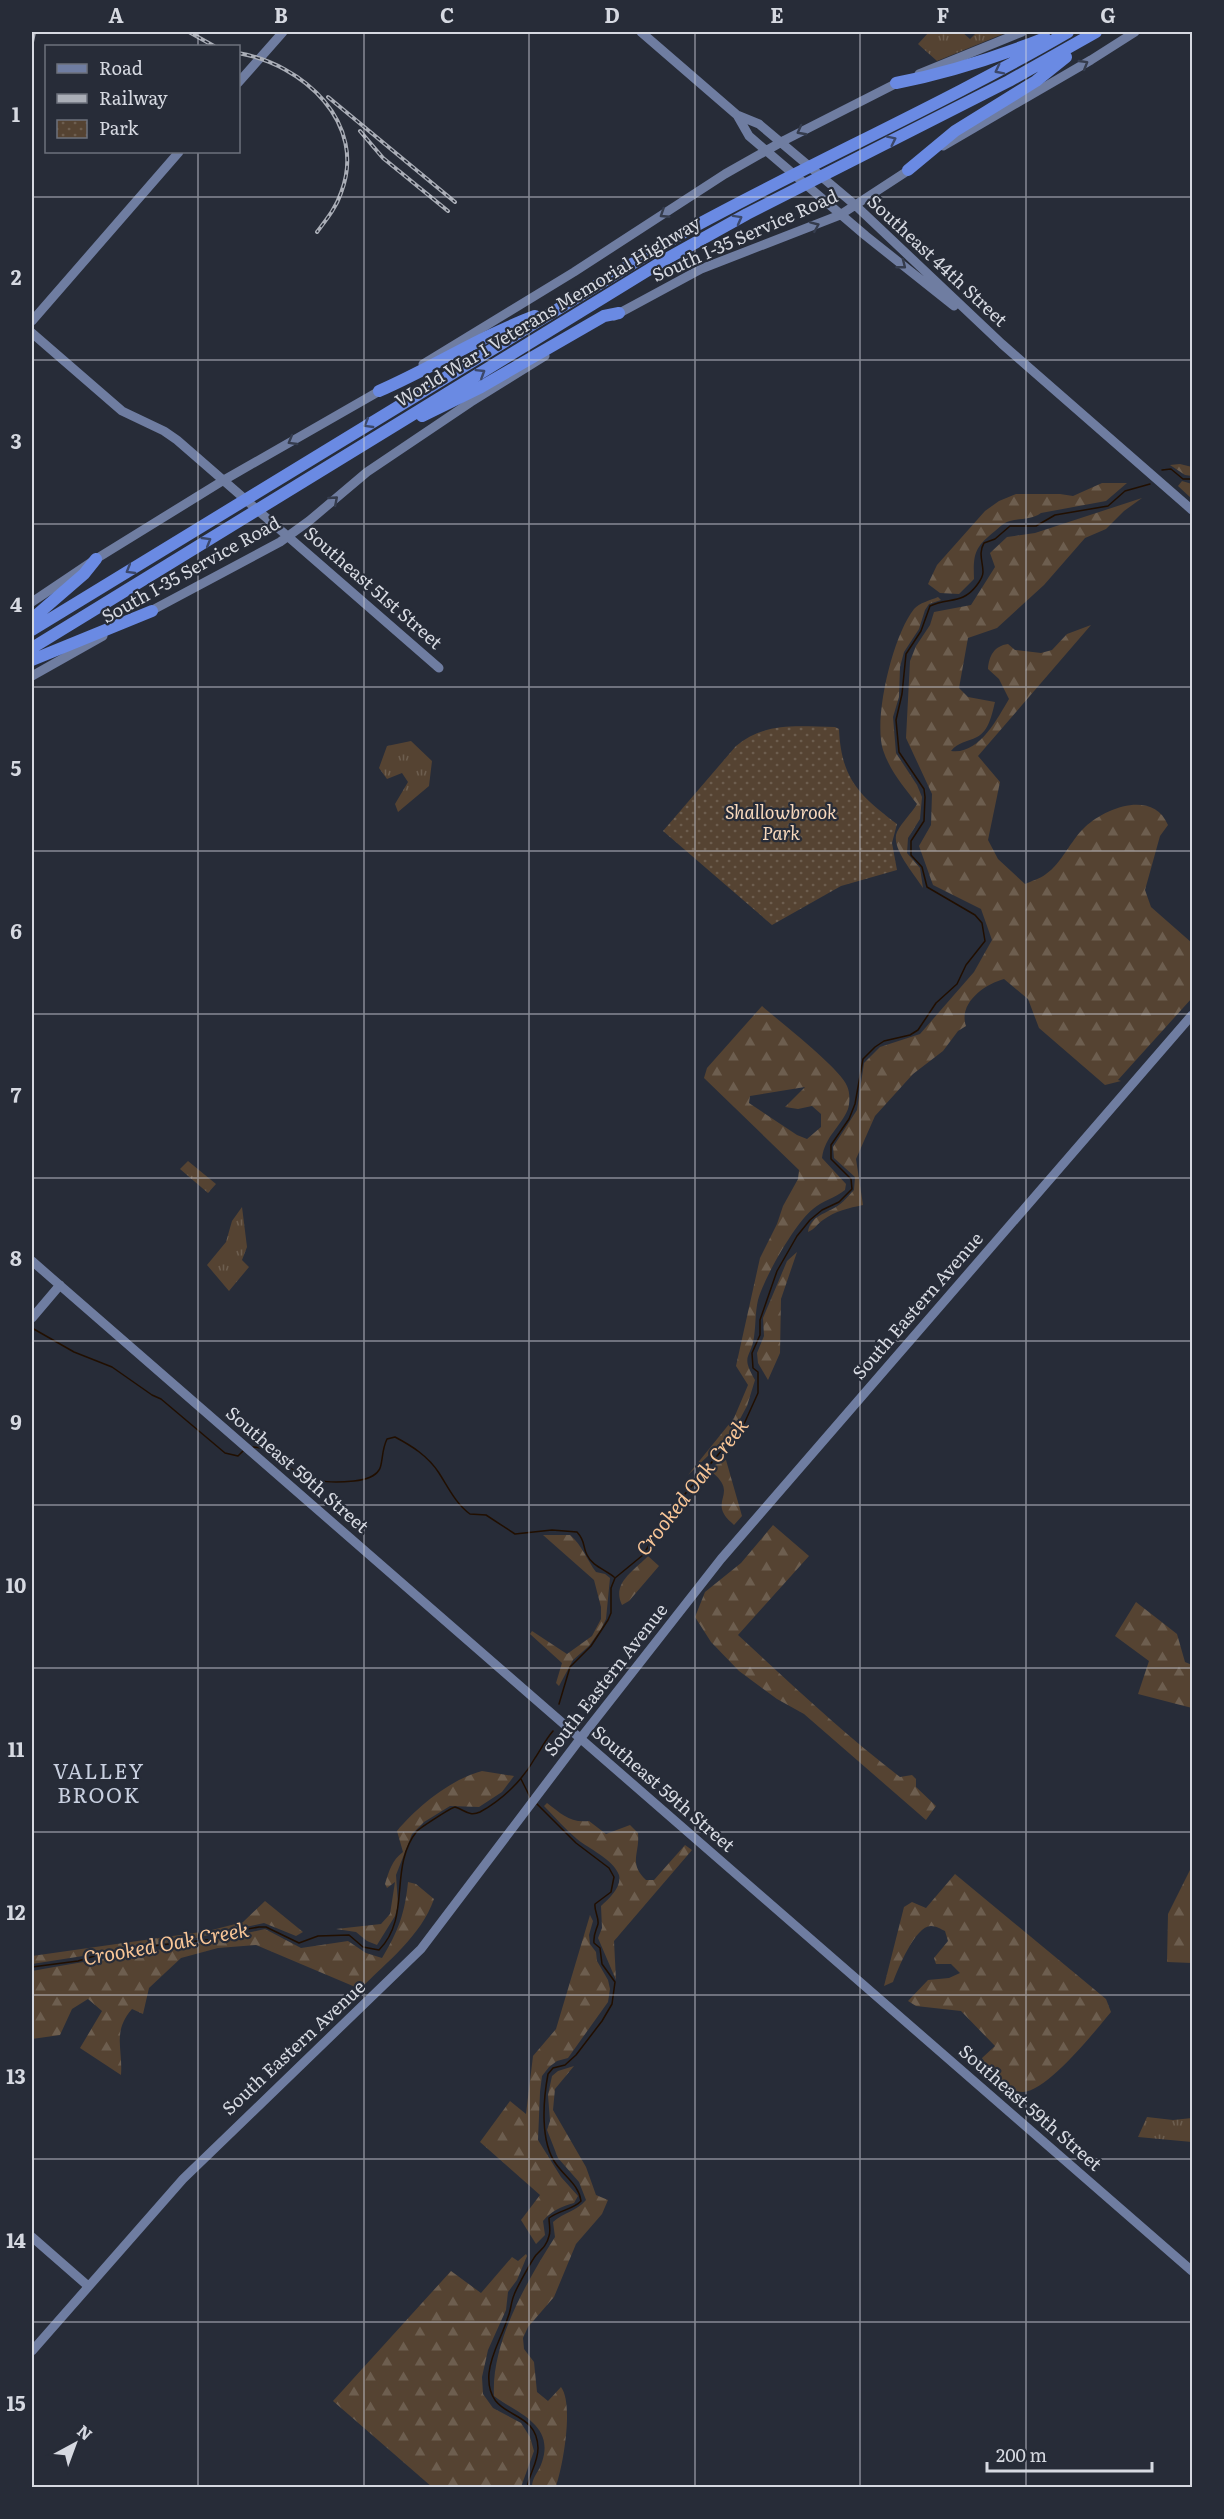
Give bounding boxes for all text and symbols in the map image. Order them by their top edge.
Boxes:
text: A [108,0,124,29]
text: B [274,0,288,29]
text: C [440,0,454,29]
text: D [604,0,620,29]
text: E [770,0,784,29]
text: F [937,0,950,29]
text: G [1100,0,1116,29]
legend [45,45,240,153]
text: Road [99,54,143,81]
one-way arrow [1078,60,1088,72]
one-way arrow [994,63,1005,74]
text: Railway [99,84,168,111]
text: 1 [12,98,20,128]
text: Park [99,114,140,141]
one-way arrow [797,124,808,135]
one-way arrow [886,136,897,147]
street label: South I-35 Service Road [647,182,841,288]
street label: Southeast 44th Street [862,188,1015,333]
one-way arrow [660,207,671,218]
street label: World War I Veterans Memorial Highway [389,208,706,413]
one-way arrow [732,215,742,226]
one-way arrow [809,221,820,233]
one-way arrow [895,257,906,268]
text: 2 [11,261,22,291]
one-way arrow [475,369,485,381]
one-way arrow [364,417,374,429]
text: 3 [10,425,22,455]
one-way arrow [288,434,298,445]
one-way arrow [327,496,338,507]
street label: South I-35 Service Road [96,508,285,629]
street label: Southeast 51st Street [299,519,450,655]
one-way arrow [201,536,211,548]
one-way arrow [126,563,136,574]
text: 4 [10,588,22,618]
text: 5 [11,752,22,782]
park label: Shallowbrook Park [725,798,837,846]
text: 6 [10,915,22,945]
text: 7 [11,1079,22,1109]
street label: South Eastern Avenue [845,1225,989,1385]
text: 8 [10,1242,22,1272]
street label: Southeast 59th Street [221,1399,376,1539]
text: 9 [10,1406,22,1436]
water label: Crooked Oak Creek [627,1410,754,1561]
text: 10 [6,1569,26,1599]
street label: South Eastern Avenue [536,1597,673,1761]
street label: Southeast 59th Street [587,1718,742,1858]
text: 11 [8,1733,24,1763]
district label: VALLEY BROOK [53,1754,145,1809]
text: 12 [6,1896,26,1926]
water label: Crooked Oak Creek [80,1913,251,1971]
street label: South Eastern Avenue [215,1973,371,2121]
street label: Southeast 59th Street [954,2037,1109,2177]
text: 13 [6,2060,26,2090]
text: 14 [6,2224,26,2254]
text: 15 [6,2387,26,2417]
north arrow [45,2414,105,2474]
text: N [73,2418,98,2445]
scale bar [987,2435,1152,2473]
text: 200 m [996,2441,1047,2468]

